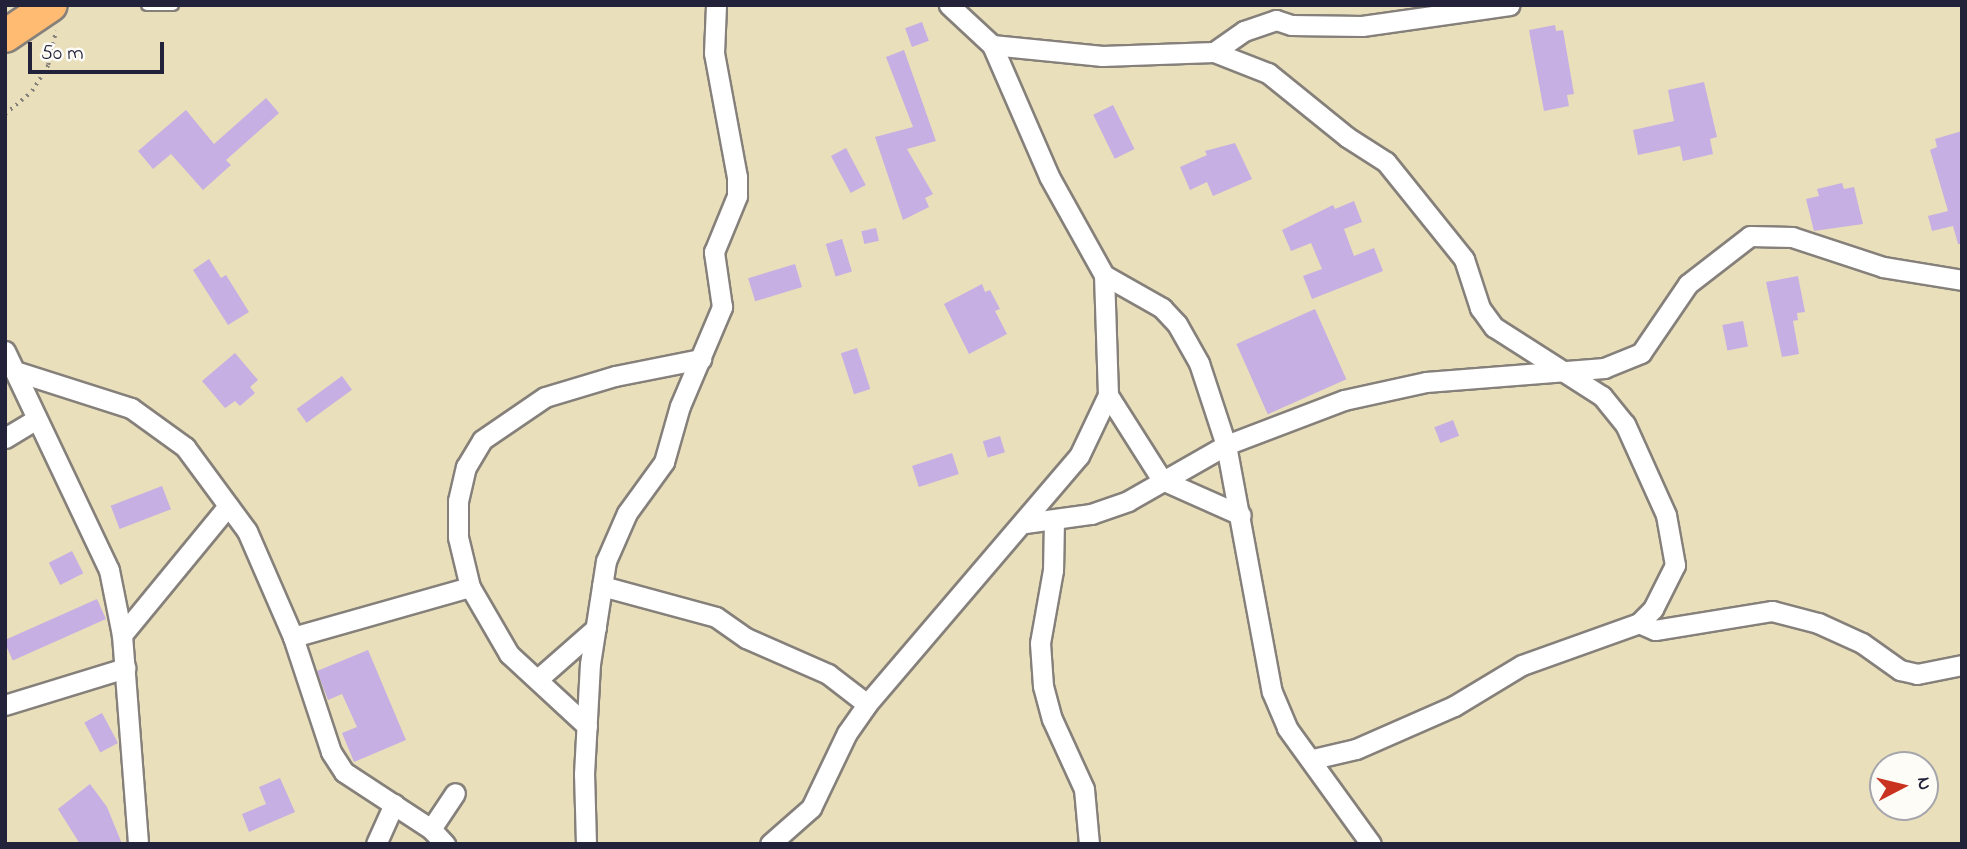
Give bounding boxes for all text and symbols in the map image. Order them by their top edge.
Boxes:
scale bar [32,28,168,72]
text: 50 m [41,39,84,69]
north arrow [1869,751,1939,821]
text: N [1909,776,1938,792]

